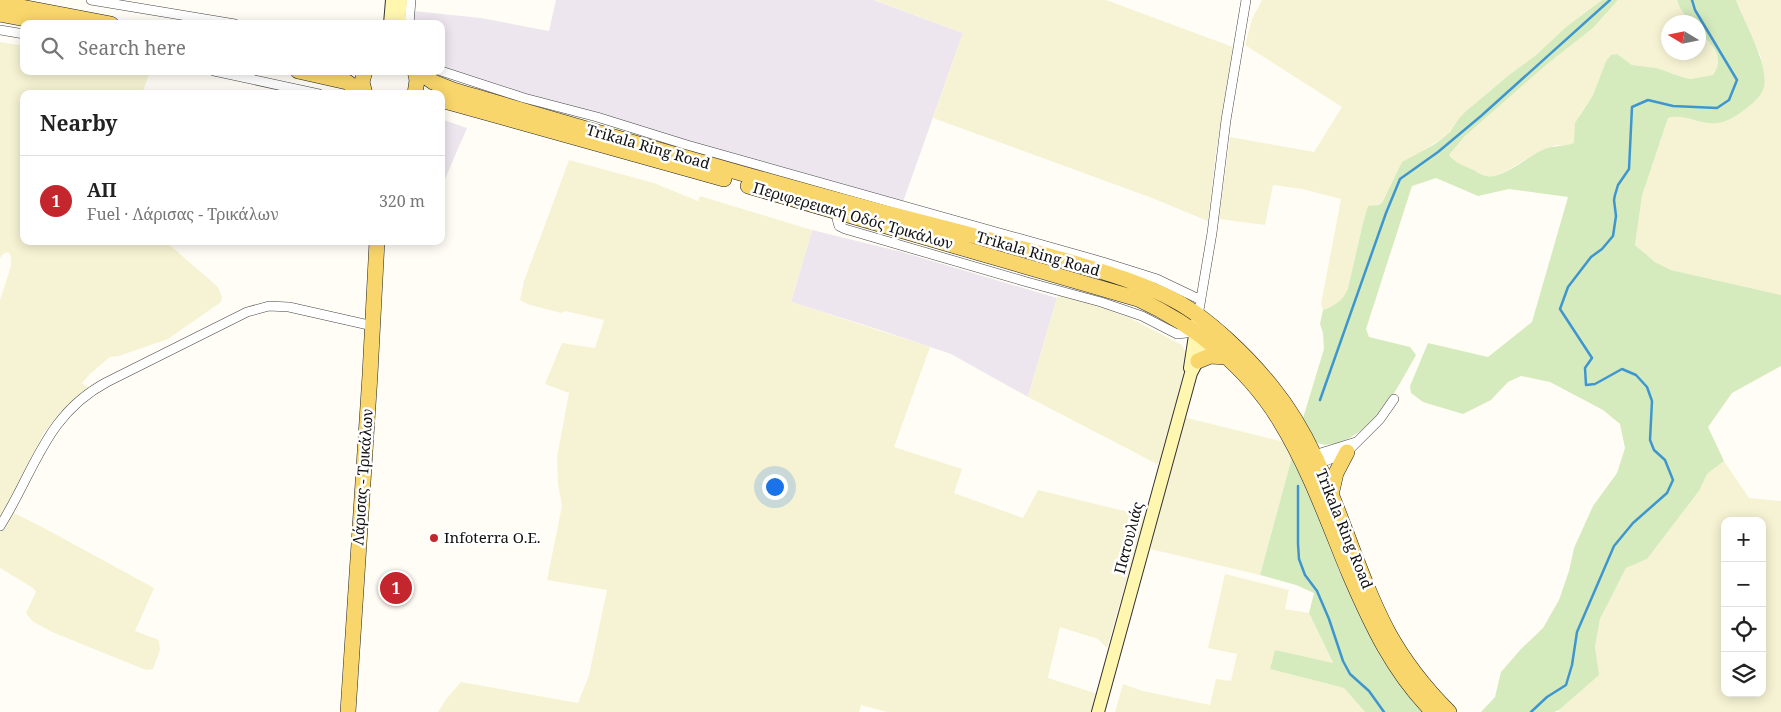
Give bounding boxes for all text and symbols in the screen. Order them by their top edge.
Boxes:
north arrow [1661,15,1706,60]
search box [20,20,445,75]
icon: search [38,34,66,62]
text: Search here [78,35,186,61]
text: Nearby [40,109,118,137]
street label: Trikala Ring Road [584,119,712,173]
text: ΑΠ [87,177,117,203]
street label: Περιφερειακή Οδός Τρικάλων [751,177,956,253]
text: 1 [51,190,61,212]
text: 320 m [379,190,425,212]
text: Fuel · Λάρισας - Τρικάλων [87,203,279,225]
street label: Trikala Ring Road [974,226,1102,280]
street label: Λάρισας - Τρικάλων [347,408,377,546]
street label: Trikala Ring Road [1312,466,1378,592]
your location [762,474,788,500]
street label: Πατουλιάς [1109,499,1147,576]
map controls [1721,517,1766,697]
button: + [1721,517,1766,562]
place label: Infoterra Ο.Ε. [444,527,541,547]
marker: Infoterra Ο.Ε. [428,532,440,544]
button: − [1721,562,1766,607]
pin: 1 [380,569,412,607]
button: locate [1721,607,1766,652]
button: layers [1721,652,1766,697]

